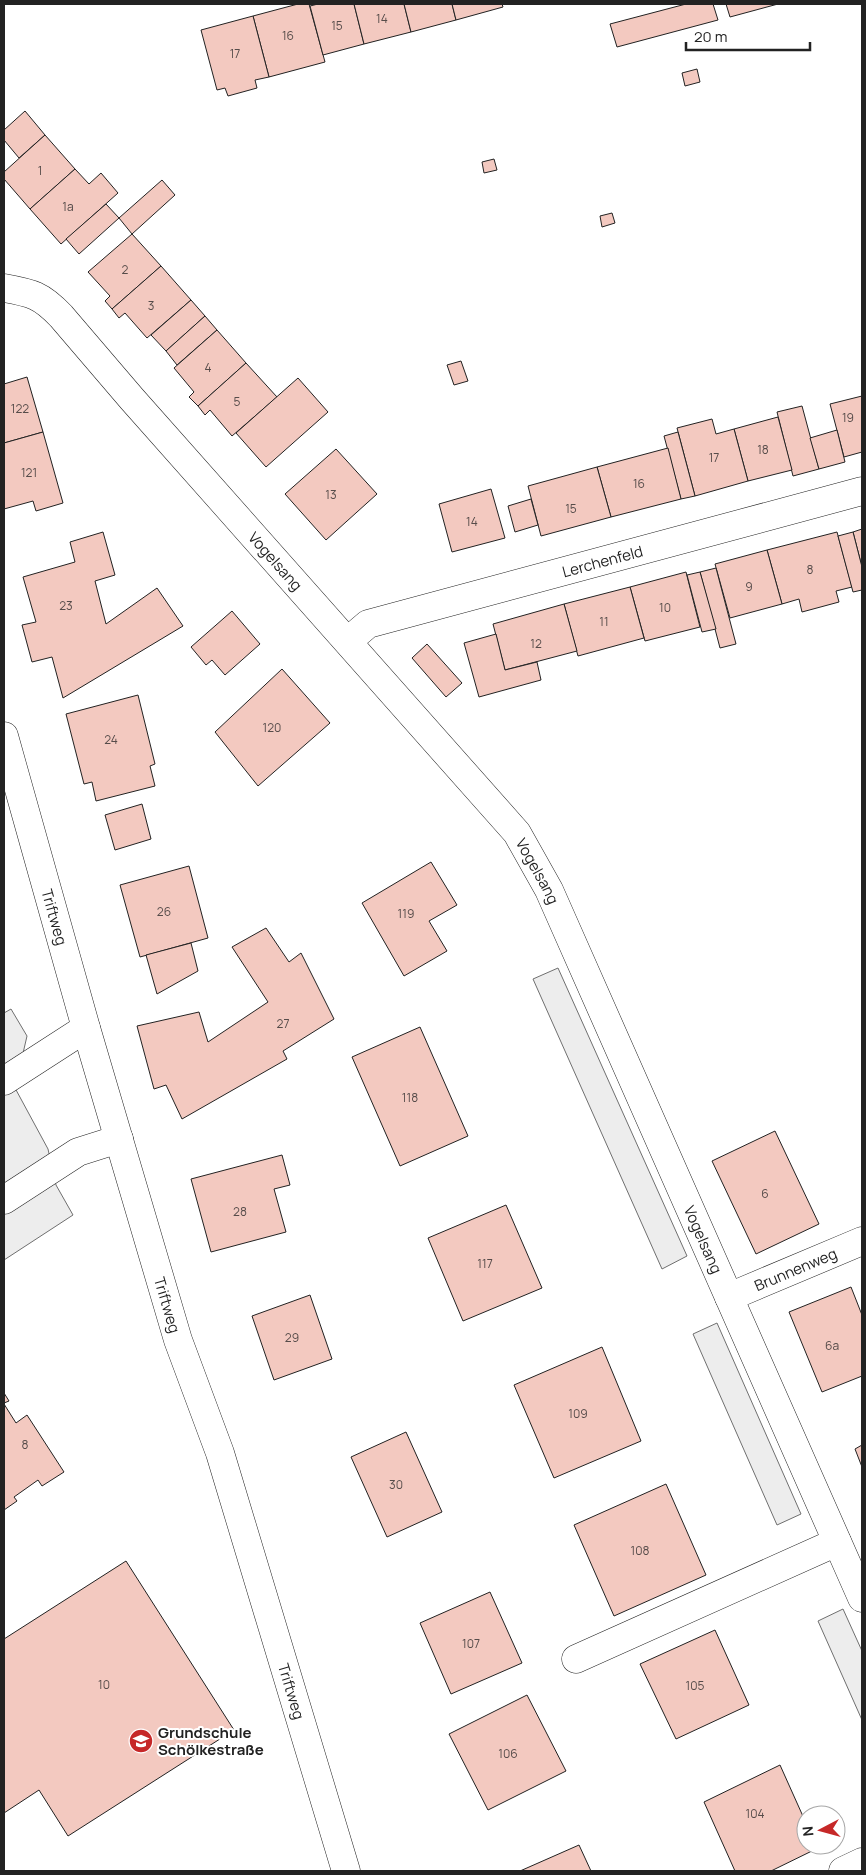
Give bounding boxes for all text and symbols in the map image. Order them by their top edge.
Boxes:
house number: 14 [376,10,388,27]
house number: 15 [331,17,343,34]
scale bar [686,20,810,52]
text: 20 m [694,26,727,47]
house number: 16 [282,27,294,44]
house number: 17 [230,45,240,62]
house number: 1 [38,162,42,179]
house number: 1a [62,198,74,215]
house number: 2 [122,261,129,278]
house number: 3 [148,297,154,314]
house number: 4 [204,359,212,376]
house number: 5 [234,393,241,410]
house number: 122 [11,400,29,417]
house number: 19 [842,409,854,426]
house number: 18 [757,441,769,458]
house number: 17 [709,449,719,466]
house number: 121 [21,464,37,481]
house number: 16 [633,475,645,492]
house number: 13 [325,486,337,503]
house number: 15 [565,500,577,517]
house number: 14 [466,513,478,530]
street label: Vogelsang [244,527,308,595]
street label: Lerchenfeld [560,540,645,582]
house number: 8 [807,561,814,578]
house number: 9 [745,578,753,595]
house number: 23 [59,597,73,614]
house number: 10 [659,599,671,616]
house number: 11 [599,613,609,630]
house number: 12 [530,635,542,652]
house number: 120 [263,719,281,736]
house number: 24 [104,731,118,748]
street label: Vogelsang [511,834,564,907]
street label: Triftweg [37,887,73,947]
house number: 26 [157,903,171,920]
house number: 119 [398,905,414,922]
house number: 27 [277,1015,289,1032]
house number: 118 [402,1089,418,1106]
house number: 6 [761,1185,769,1202]
street label: Vogelsang [679,1202,728,1277]
house number: 28 [233,1203,247,1220]
street label: Brunnenweg [751,1242,840,1296]
house number: 117 [477,1255,493,1272]
street label: Triftweg [149,1274,186,1335]
house number: 29 [285,1329,299,1346]
house number: 6a [825,1337,839,1354]
house number: 109 [568,1405,588,1422]
house number: 8 [22,1436,29,1453]
house number: 30 [389,1476,403,1493]
house number: 108 [631,1542,650,1559]
house number: 107 [462,1635,480,1652]
street label: Triftweg [273,1661,310,1722]
house number: 10 [98,1676,110,1693]
house number: 105 [686,1677,705,1694]
place label: Grundschule Schölkestraße [158,1722,264,1760]
school or university icon: Grundschule Schölkestraße [128,1728,154,1754]
house number: 106 [498,1745,518,1762]
house number: 104 [745,1805,765,1822]
north arrow [796,1805,846,1855]
text: N [798,1825,818,1837]

